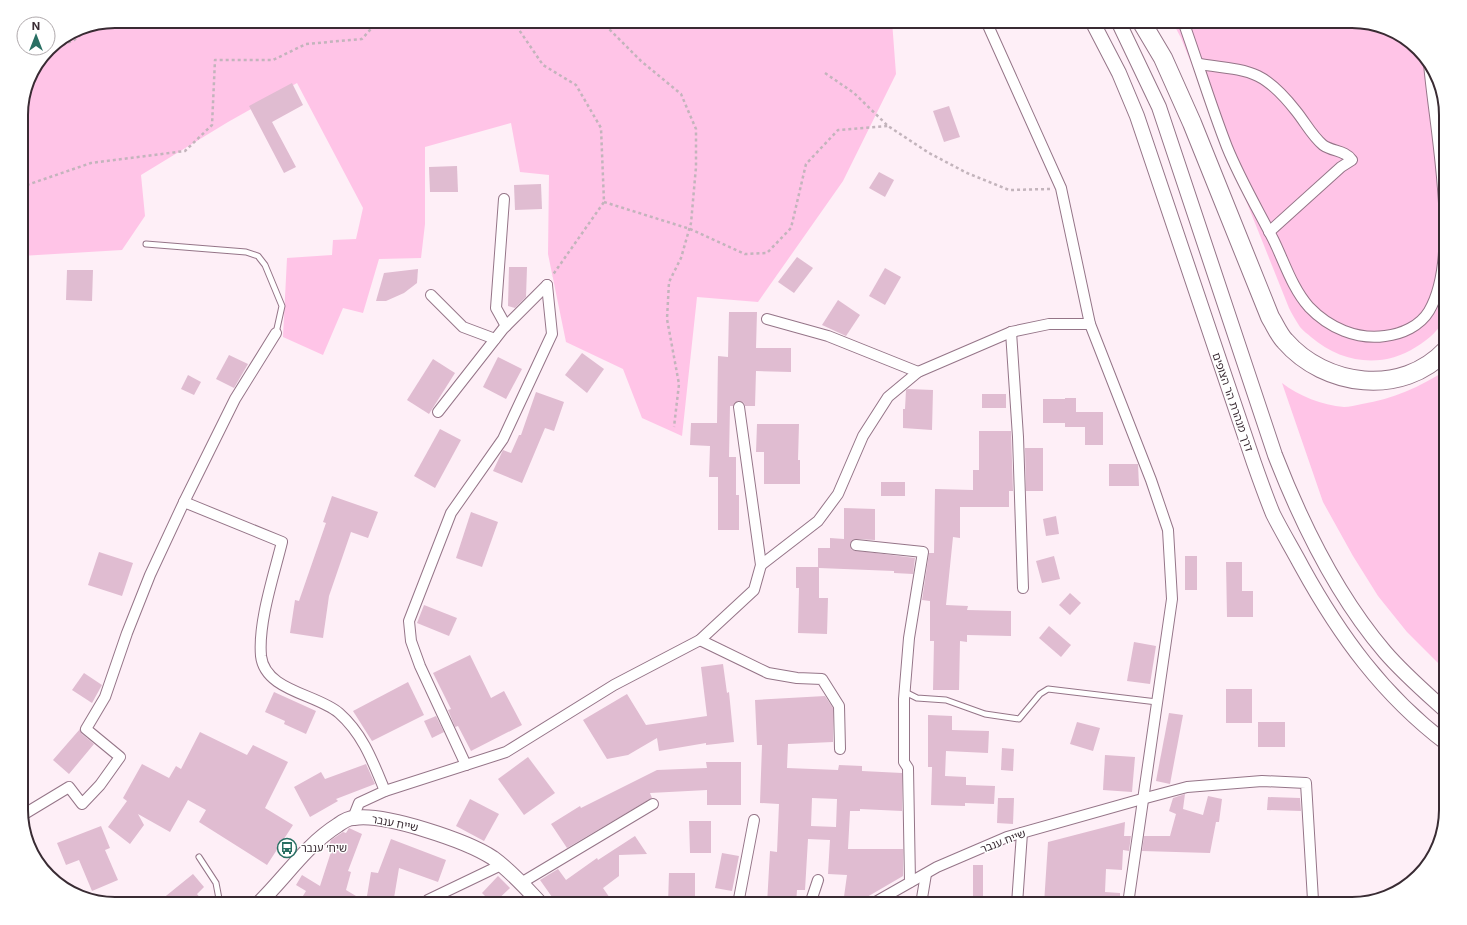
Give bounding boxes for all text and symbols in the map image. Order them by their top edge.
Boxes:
north arrow [16,16,56,56]
text: N [32,19,40,33]
street label: דרך מנהרת הר הצופים [1210,351,1256,453]
street label: שייח ענבר [370,812,420,834]
street label: שייח ענבר [978,826,1028,856]
bus stop icon: שיח׳ ענבר [276,837,298,859]
place label: שיח׳ ענבר [301,841,347,855]

